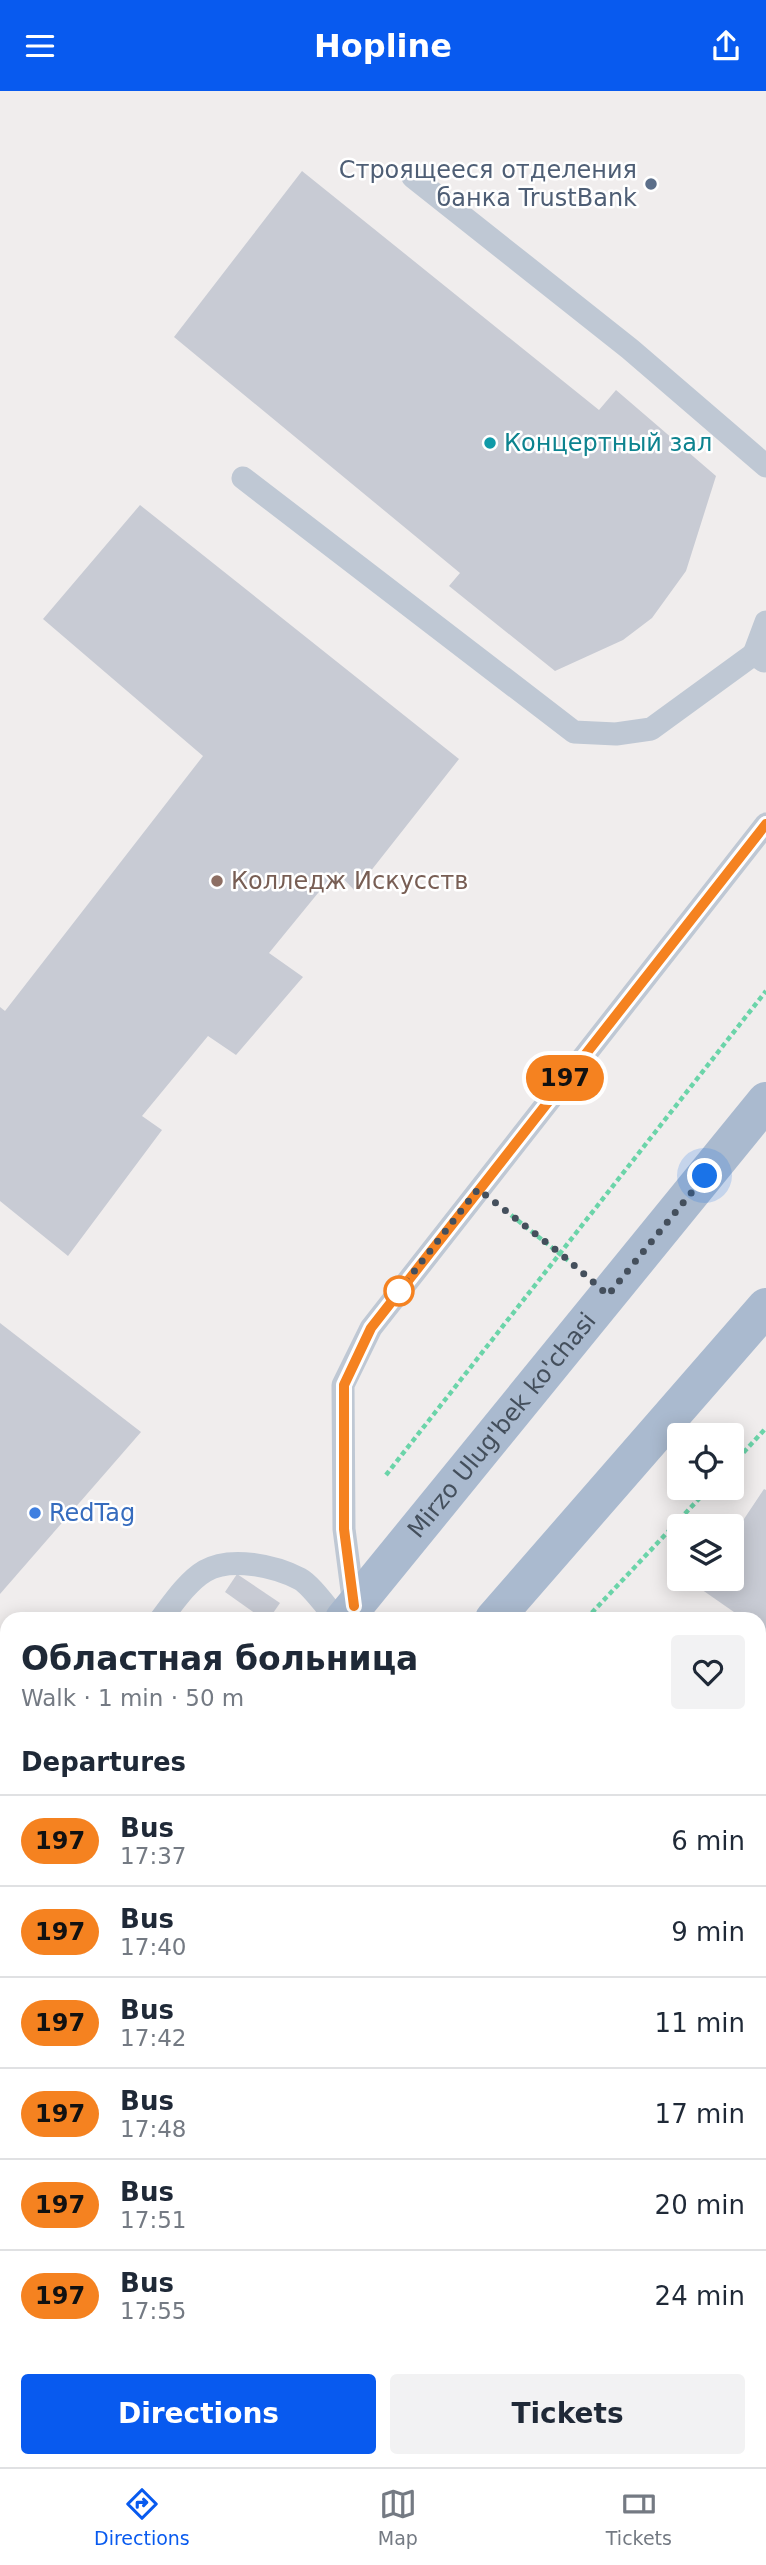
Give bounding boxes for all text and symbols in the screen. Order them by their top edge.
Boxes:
icon: menu [21,27,59,65]
text: Hopline [314,27,452,65]
icon: share [707,27,745,65]
place label: Строящееся отделения банка TrustBank [339,156,637,212]
marker: Строящееся отделения банка TrustBank [643,176,659,192]
place label: Концертный зал [504,429,712,457]
marker: Концертный зал [482,435,498,451]
place label: Колледж Искусств [231,867,468,895]
marker: Колледж Искусств [209,873,225,889]
line badge: 197 [525,1055,605,1101]
text: 197 [540,1064,590,1092]
your location [687,1158,722,1193]
unlabelled marker [384,1276,414,1306]
street label: Mirzo Ulug'bek ko'chasi [402,1307,602,1543]
map controls [667,1423,744,1591]
button: locate [667,1423,744,1500]
place label: RedTag [49,1499,135,1527]
marker: RedTag [27,1505,43,1521]
button: layers [667,1514,744,1591]
button: heart [671,1635,745,1709]
text: Областная больница [21,1639,418,1678]
text: Walk · 1 min · 50 m [21,1685,244,1711]
text: Departures [21,1747,186,1777]
text: Bus [120,1813,174,1843]
text: 6 min [671,1826,745,1856]
text: 197 [35,1827,85,1855]
text: 17:37 [120,1843,186,1869]
text: Bus [120,1904,174,1934]
text: 9 min [671,1917,745,1947]
text: 197 [35,1918,85,1946]
text: 17:40 [120,1934,186,1960]
text: Bus [120,1995,174,2025]
text: 11 min [655,2008,745,2038]
text: 197 [35,2009,85,2037]
text: 17:42 [120,2025,186,2051]
text: Bus [120,2086,174,2116]
text: 17 min [655,2099,745,2129]
text: 197 [35,2100,85,2128]
text: 17:48 [120,2116,186,2142]
text: Bus [120,2177,174,2207]
text: 20 min [655,2190,745,2220]
text: 197 [35,2191,85,2219]
text: 17:51 [120,2207,186,2233]
text: Bus [120,2268,174,2298]
text: 24 min [655,2281,745,2311]
text: 197 [35,2282,85,2310]
text: 17:55 [120,2298,186,2324]
button: Directions [21,2374,376,2454]
button: Tickets [390,2374,745,2454]
tab: Directions [94,2485,190,2549]
tab: Map [378,2485,418,2549]
tab: Tickets [606,2485,672,2549]

